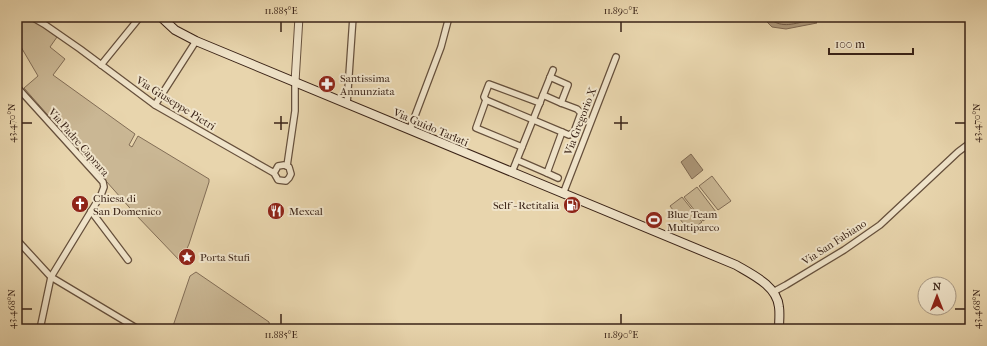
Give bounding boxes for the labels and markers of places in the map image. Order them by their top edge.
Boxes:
place label: Santissima Annunziata [339,72,396,98]
pharmacy icon: Santissima Annunziata [317,74,337,94]
place label: Chiesa di San Domenico [93,192,161,218]
church icon: Chiesa di San Domenico [70,194,90,214]
fuel station icon: Self - Retitalia [562,195,582,215]
place label: Self - Retitalia [493,199,560,212]
restaurant icon: Mexcal [266,201,286,221]
place label: Mexcal [289,205,323,218]
place label: Blue Team Multiparco [667,208,720,234]
sports icon: Blue Team Multiparco [644,210,664,230]
place icon: Porta Stufi [177,247,197,267]
place label: Porta Stufi [200,251,250,264]

